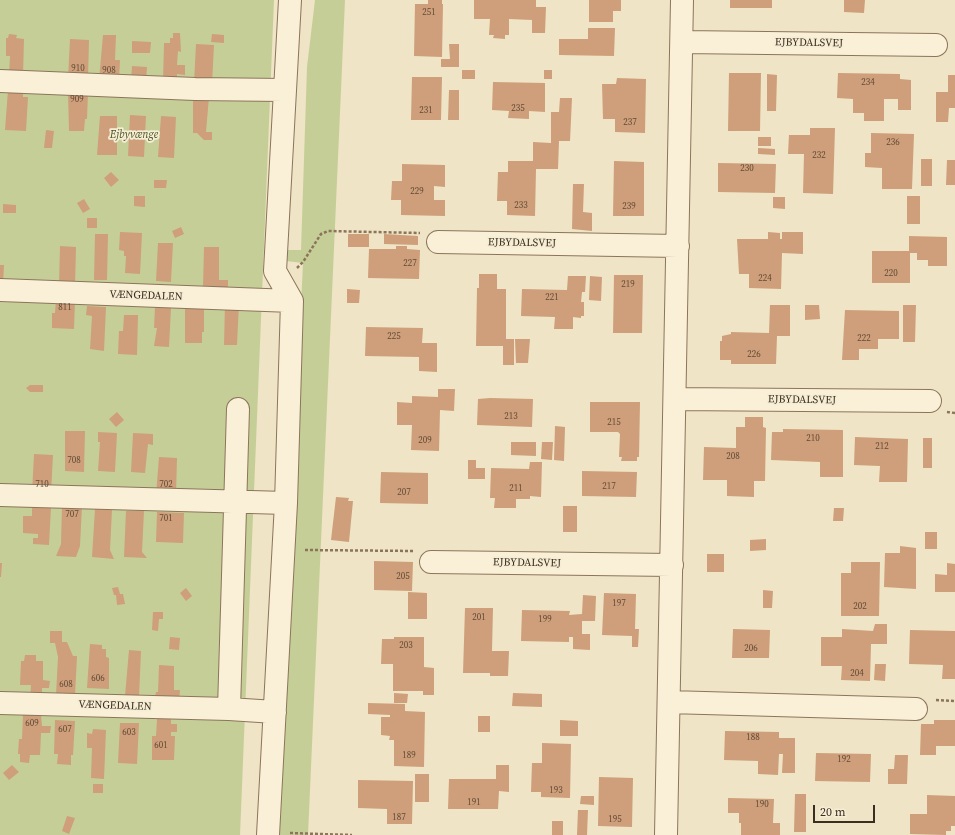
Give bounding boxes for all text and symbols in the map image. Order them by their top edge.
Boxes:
house number: 251 [422,8,436,18]
street label: EJBYDALSVEJ [775,36,843,50]
house number: 910 [71,64,85,74]
house number: 908 [102,66,116,76]
house number: 234 [861,78,875,88]
house number: 909 [70,95,84,105]
house number: 235 [511,104,525,114]
house number: 231 [419,106,433,116]
house number: 237 [623,118,637,128]
park label: Ejbyvænge [110,128,158,142]
house number: 236 [886,138,900,148]
house number: 232 [812,151,826,161]
house number: 230 [740,164,754,174]
house number: 229 [410,187,424,197]
house number: 233 [514,201,528,211]
house number: 239 [622,202,636,212]
street label: EJBYDALSVEJ [488,236,556,250]
house number: 227 [403,259,417,269]
house number: 220 [884,269,898,279]
house number: 224 [758,274,772,284]
house number: 219 [621,280,635,290]
street label: VÆNGEDALEN [109,288,183,304]
house number: 221 [545,293,559,303]
house number: 811 [58,303,72,313]
house number: 225 [387,332,401,342]
house number: 222 [857,334,871,344]
house number: 226 [747,350,761,360]
street label: EJBYDALSVEJ [768,393,836,407]
house number: 213 [504,412,518,422]
house number: 215 [607,418,621,428]
house number: 210 [806,434,820,444]
house number: 209 [418,436,432,446]
house number: 212 [875,442,889,452]
house number: 208 [726,452,740,462]
house number: 708 [67,456,81,466]
house number: 710 [35,480,49,490]
house number: 702 [159,480,173,490]
house number: 217 [602,482,616,492]
house number: 211 [509,484,523,494]
house number: 207 [397,488,411,498]
house number: 707 [65,510,79,520]
house number: 701 [159,514,173,524]
street label: EJBYDALSVEJ [493,556,561,570]
house number: 205 [396,572,410,582]
house number: 197 [612,599,626,609]
house number: 202 [853,602,867,612]
house number: 201 [472,613,486,623]
house number: 199 [538,615,552,625]
house number: 203 [399,641,413,651]
house number: 206 [744,644,758,654]
house number: 204 [850,669,864,679]
house number: 606 [91,674,105,684]
house number: 608 [59,680,73,690]
street label: VÆNGEDALEN [78,698,152,714]
house number: 609 [25,719,39,729]
house number: 607 [58,725,72,735]
house number: 603 [122,728,136,738]
house number: 188 [746,733,760,743]
house number: 601 [154,741,168,751]
house number: 189 [402,751,416,761]
house number: 192 [837,755,851,765]
house number: 193 [549,786,563,796]
scale bar [815,797,877,823]
house number: 191 [467,798,481,808]
house number: 190 [755,800,769,810]
text: 20 m [820,804,846,820]
house number: 187 [392,813,406,823]
house number: 195 [608,815,622,825]

